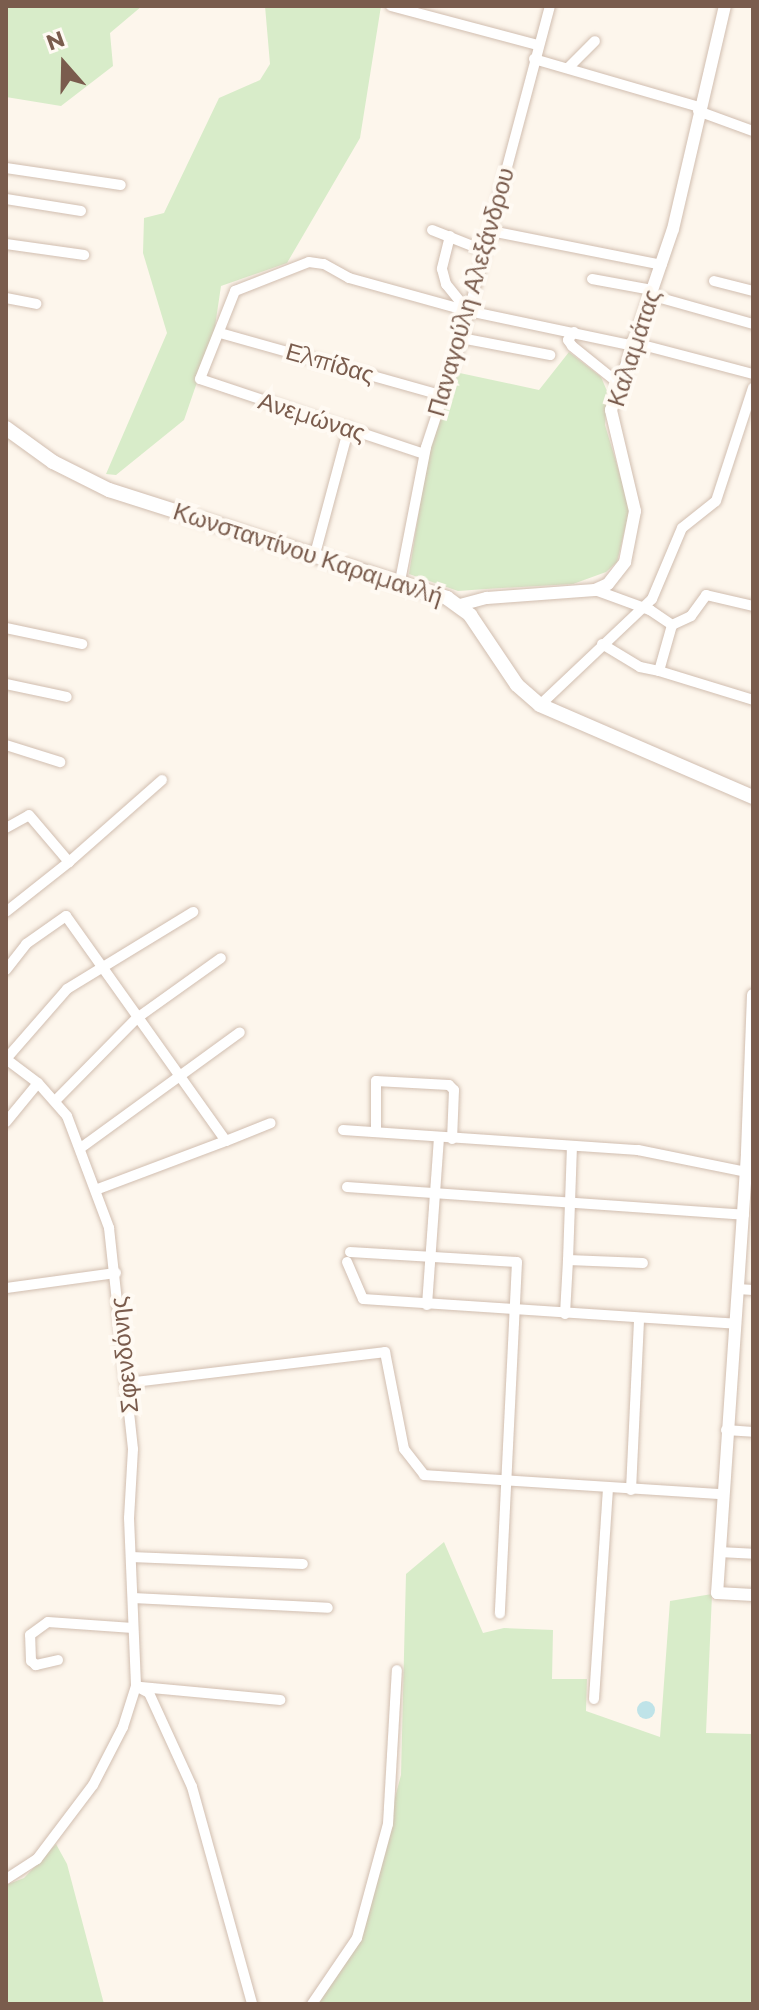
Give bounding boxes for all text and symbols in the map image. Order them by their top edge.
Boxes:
north arrow [24,24,104,104]
text: N [43,25,69,57]
street label: Παναγούλη Αλεξάνδρου [422,164,520,420]
street label: Καλαμάτας [602,286,666,410]
street label: Ελπίδας [283,337,377,389]
street label: Ανεμώνας [255,386,369,448]
street label: Κωνσταντίνου Καραμανλή [170,497,446,611]
street label: Σφενδόνης [104,1295,144,1415]

